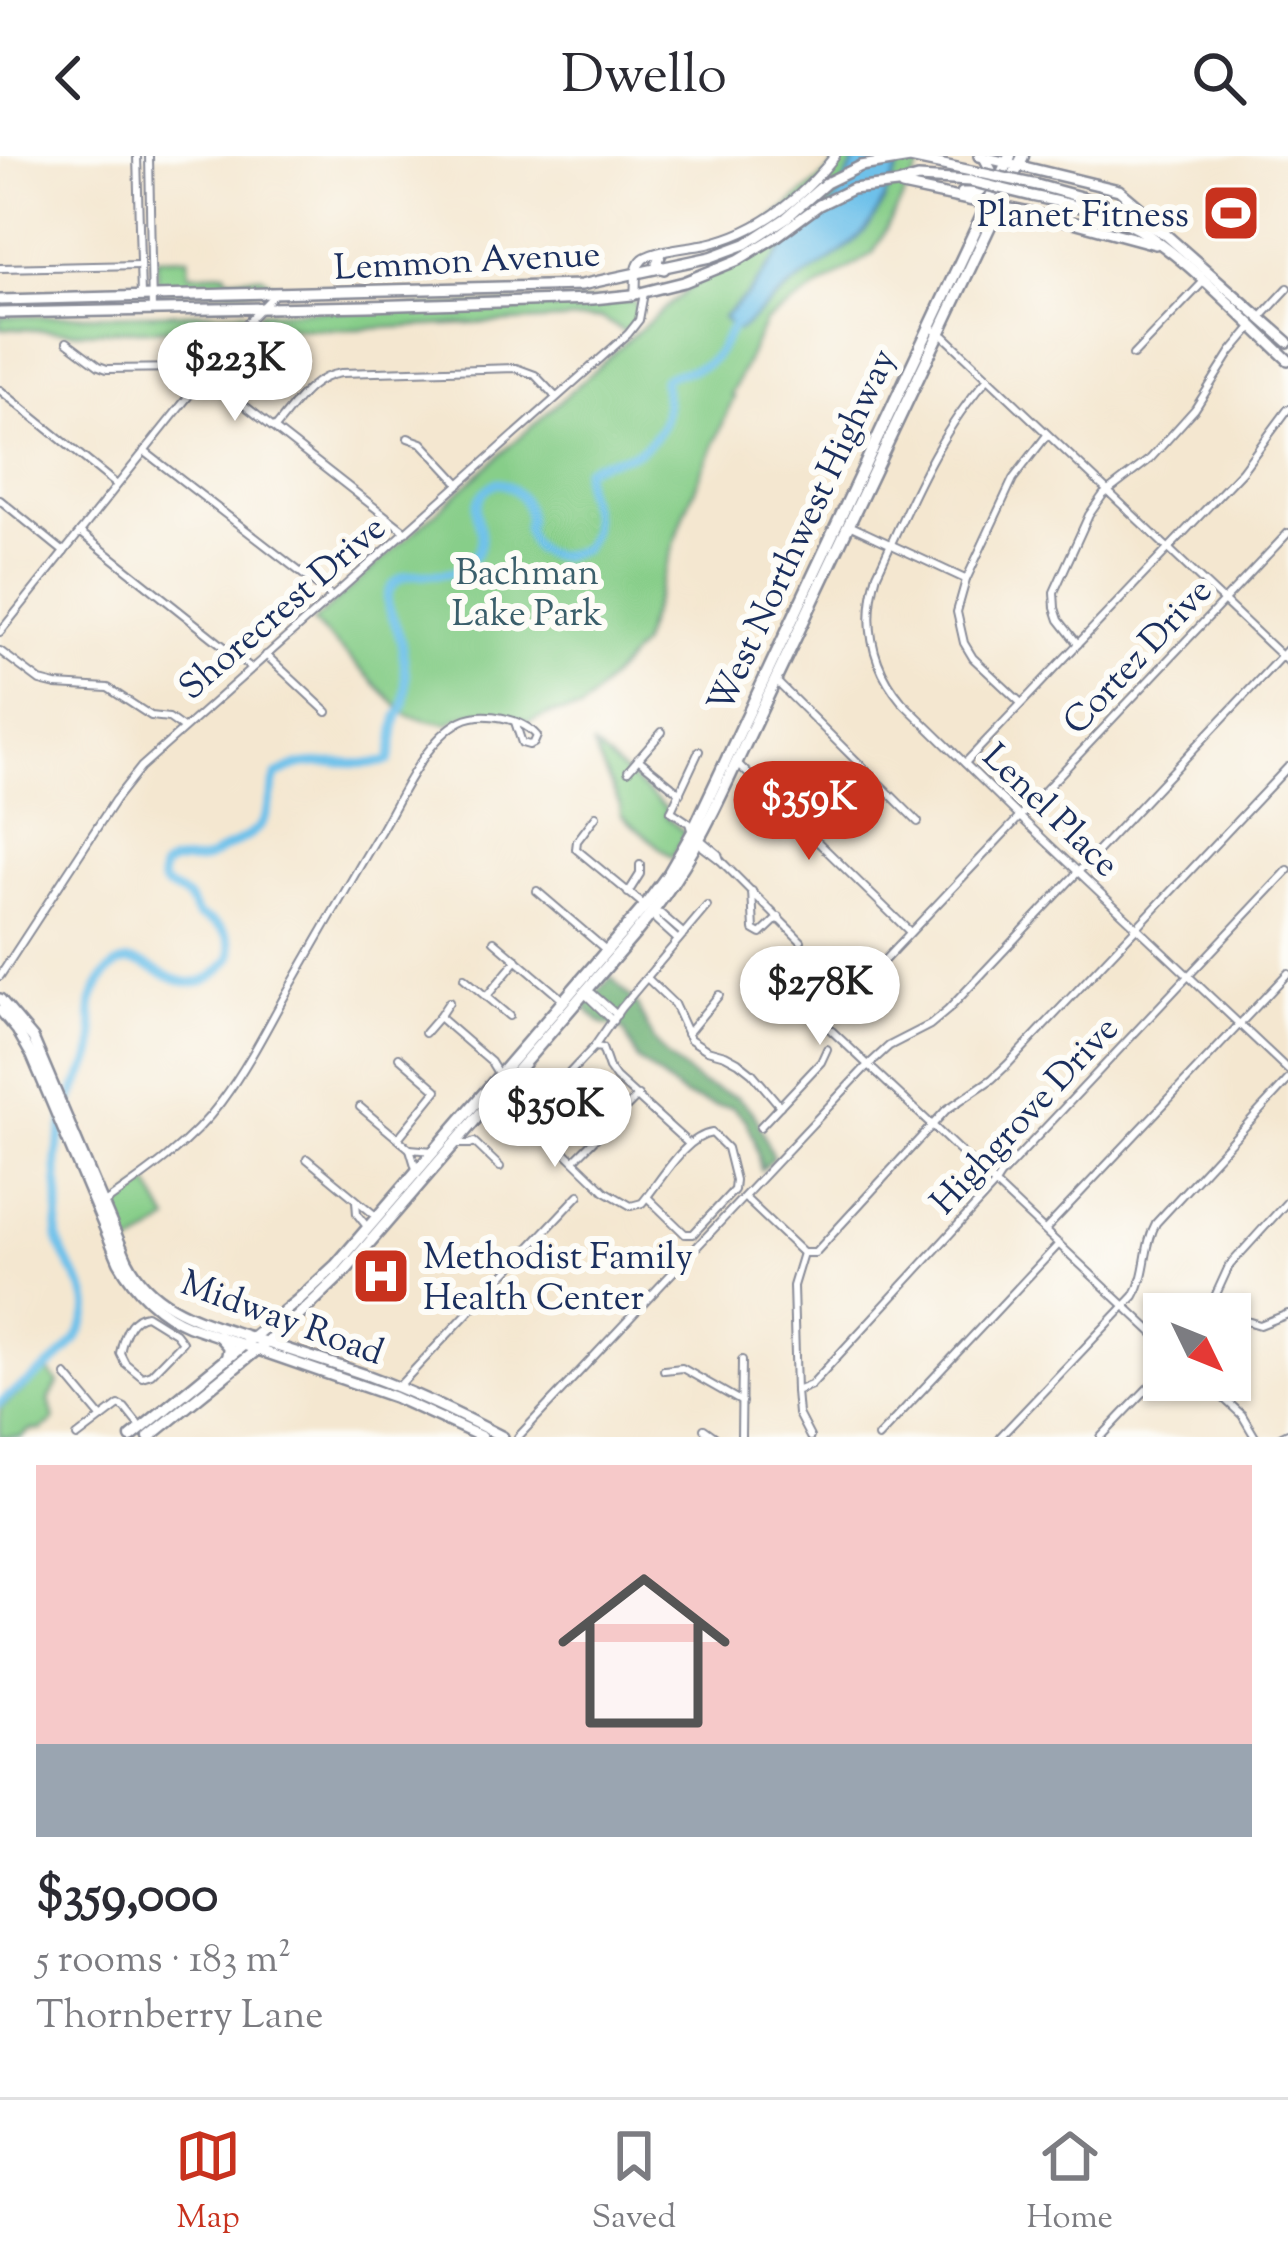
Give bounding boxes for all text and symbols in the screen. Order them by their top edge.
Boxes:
text: Dwello [561,39,727,117]
icon: back [36,45,102,111]
icon: search [1186,45,1252,111]
sports icon: Planet Fitness [1200,182,1262,244]
place label: Planet Fitness [977,191,1189,243]
street label: Lemmon Avenue [333,230,602,296]
pin: $223K [151,322,319,424]
text: $223K [184,333,286,389]
street label: West Northwest Highway [696,341,911,722]
street label: Shorecrest Drive [169,504,399,714]
park label: Bachman Lake Park [452,549,602,642]
street label: Cortez Drive [1052,568,1226,748]
street label: Lenel Place [969,733,1130,891]
pin: $359K [725,761,893,863]
text: $359K [760,772,858,828]
pin: $278K [736,946,904,1048]
text: $278K [767,957,873,1013]
street label: Highgrove Drive [920,1006,1132,1228]
pin: $350K [471,1068,639,1170]
text: $350K [506,1079,604,1135]
place label: Methodist Family Health Center [423,1233,693,1326]
hospital icon: Methodist Family Health Center [350,1245,412,1307]
street label: Midway Road [173,1259,390,1381]
north arrow [1143,1293,1251,1401]
map controls [1143,1293,1251,1401]
icon: home [536,1543,752,1759]
text: $359,000 [36,1861,218,1934]
text: 5 rooms · 183 m² [36,1934,291,1990]
text: Thornberry Lane [36,1990,323,2046]
tab: Map [175,2123,241,2243]
tab: Saved [591,2123,676,2243]
tab: Home [1026,2123,1113,2243]

